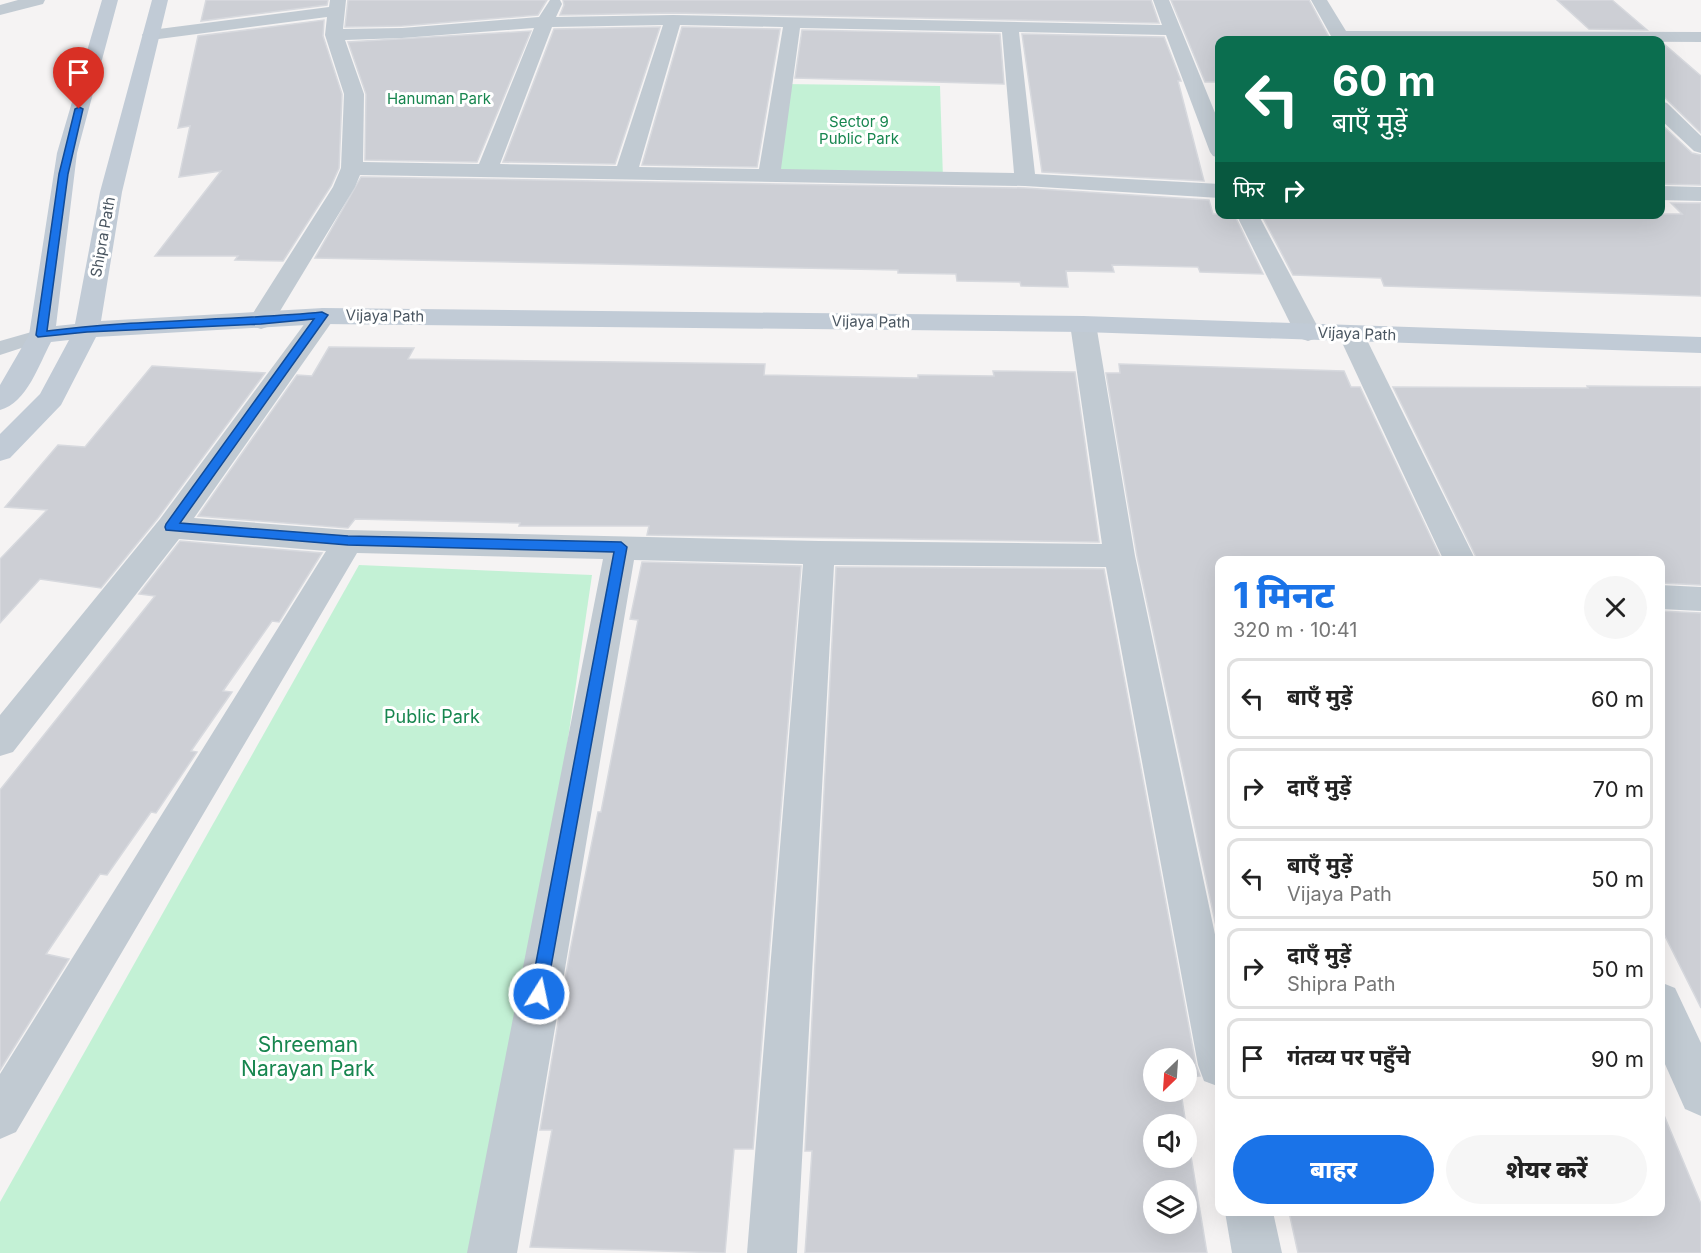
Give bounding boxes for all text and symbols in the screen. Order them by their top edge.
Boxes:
pin [53,47,104,109]
text: 60 m [1332,55,1436,106]
icon: arrive [62,56,95,89]
icon: left [1233,60,1311,138]
park label: Hanuman Park [387,89,492,108]
text: बाएँ मुड़ें [1332,106,1408,139]
park label: Sector 9 Public Park [819,112,900,148]
icon: right [1277,174,1310,207]
text: फिर [1233,176,1265,202]
street label: Shipra Path [86,195,119,279]
street label: Vijaya Path [346,305,424,326]
street label: Vijaya Path [832,311,910,332]
street label: Vijaya Path [1317,323,1397,344]
text: 1 मिनट [1233,573,1334,617]
button: close [1584,576,1647,639]
text: 320 m · 10:41 [1233,618,1358,642]
icon: left [1236,682,1269,715]
text: बाएँ मुड़ें [1287,684,1353,710]
text: 60 m [1591,686,1644,712]
park label: Public Park [384,706,480,727]
icon: right [1236,772,1269,805]
text: दाएँ मुड़ें [1287,774,1351,800]
text: 70 m [1593,776,1644,802]
text: बाएँ मुड़ें [1287,852,1353,878]
icon: left [1236,862,1269,895]
text: 50 m [1591,866,1644,892]
text: Vijaya Path [1287,882,1392,906]
text: दाएँ मुड़ें [1287,942,1351,968]
icon: right [1236,952,1269,985]
text: 50 m [1591,956,1644,982]
position arrow [507,962,571,1026]
text: Shipra Path [1287,972,1396,996]
park label: Shreeman Narayan Park [241,1032,375,1081]
icon: arrive [1236,1042,1269,1075]
text: गंतव्य पर पहुँचे [1287,1044,1411,1070]
text: 90 m [1591,1046,1644,1072]
north arrow [1143,1048,1197,1102]
map controls [1143,1048,1197,1234]
button: sound [1143,1114,1197,1168]
button: बाहर [1233,1135,1434,1204]
button: शेयर करें [1446,1135,1647,1204]
button: layers [1143,1180,1197,1234]

